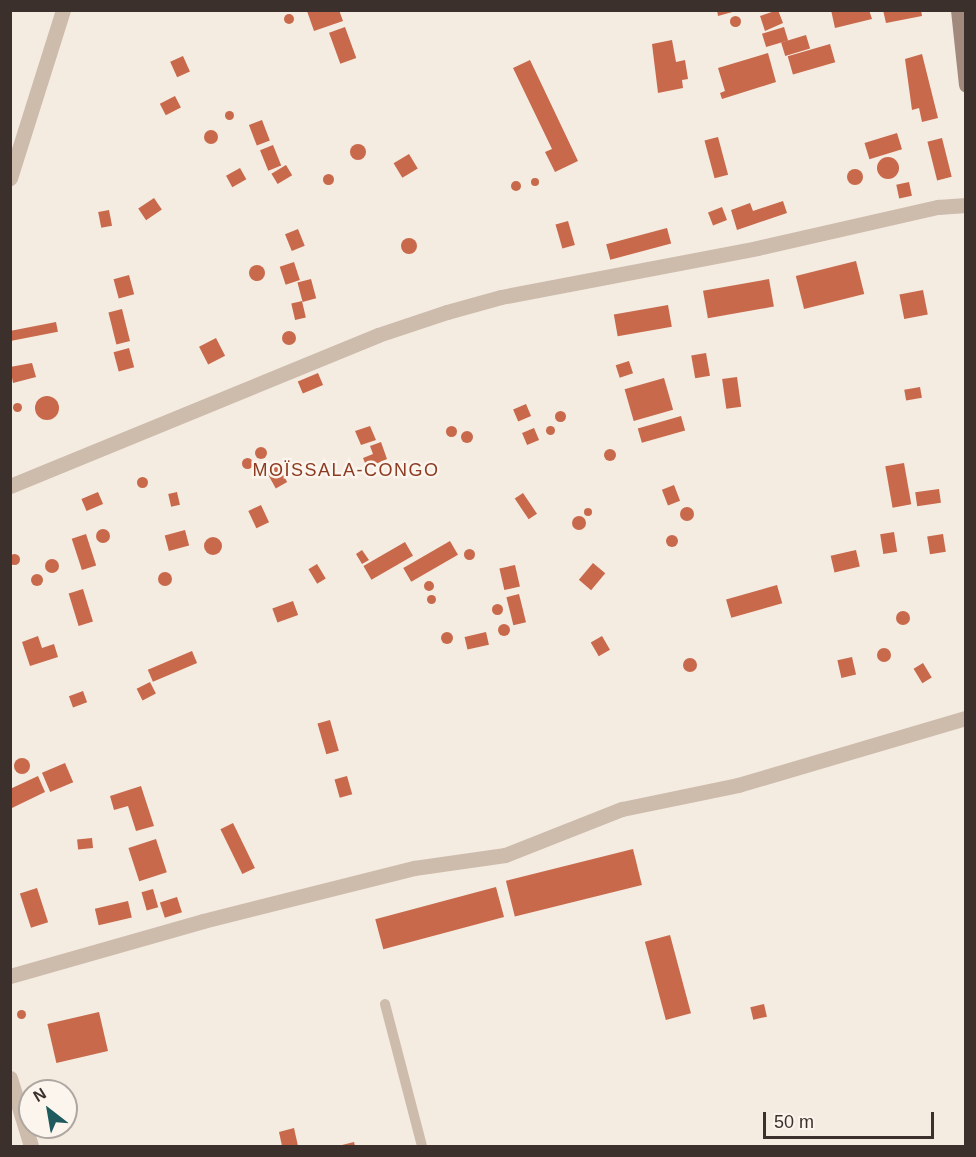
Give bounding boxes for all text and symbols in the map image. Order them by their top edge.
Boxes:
district label: MOÏSSALA-CONGO [252,459,440,481]
north arrow [18,1079,78,1139]
text: N [30,1085,49,1105]
scale bar [766,1100,937,1138]
text: 50 m [774,1112,814,1132]

